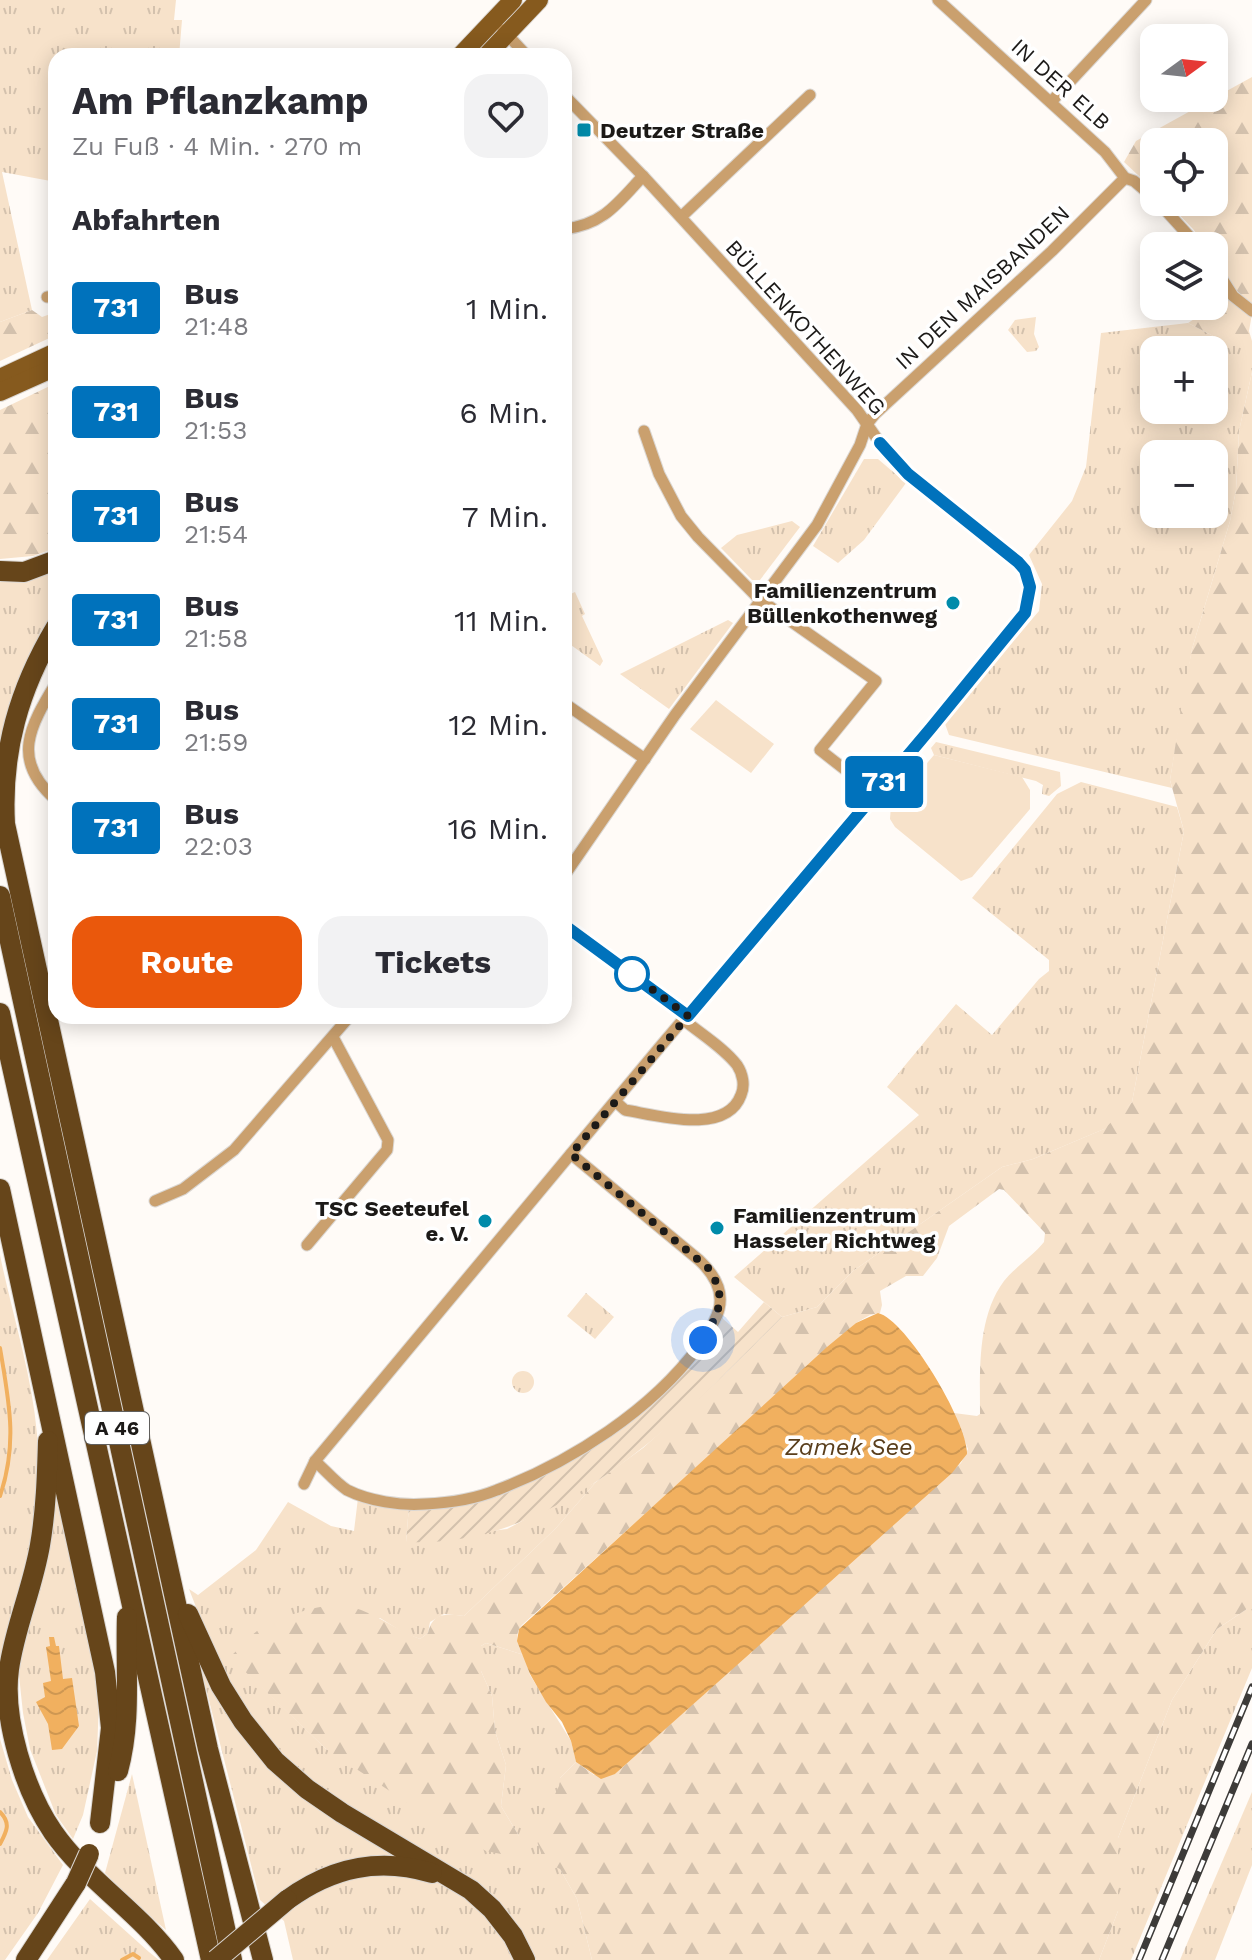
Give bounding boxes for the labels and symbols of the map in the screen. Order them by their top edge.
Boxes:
north arrow [1140,24,1228,112]
street label: IN DER ELB [1006,34,1115,135]
place label: Deutzer Straße [600,118,764,143]
marker: Deutzer Straße [575,121,593,139]
street label: IN DEN MAISBANDEN [890,200,1074,374]
street label: BÜLLENKOTHENWEG [721,235,891,420]
place label: Familienzentrum Büllenkothenweg [747,578,938,628]
marker: Familienzentrum Büllenkothenweg [944,594,962,612]
line badge: 731 [838,756,930,808]
unlabelled marker [615,957,649,991]
place label: TSC Seeteufel e. V. [315,1196,470,1246]
place label: Familienzentrum Hasseler Richtweg [733,1203,936,1253]
marker: TSC Seeteufel e. V. [476,1212,494,1230]
marker: Familienzentrum Hasseler Richtweg [708,1219,726,1237]
your location [683,1320,723,1360]
road number: A 46 [85,1412,149,1444]
water label: Zamek See [784,1433,913,1461]

